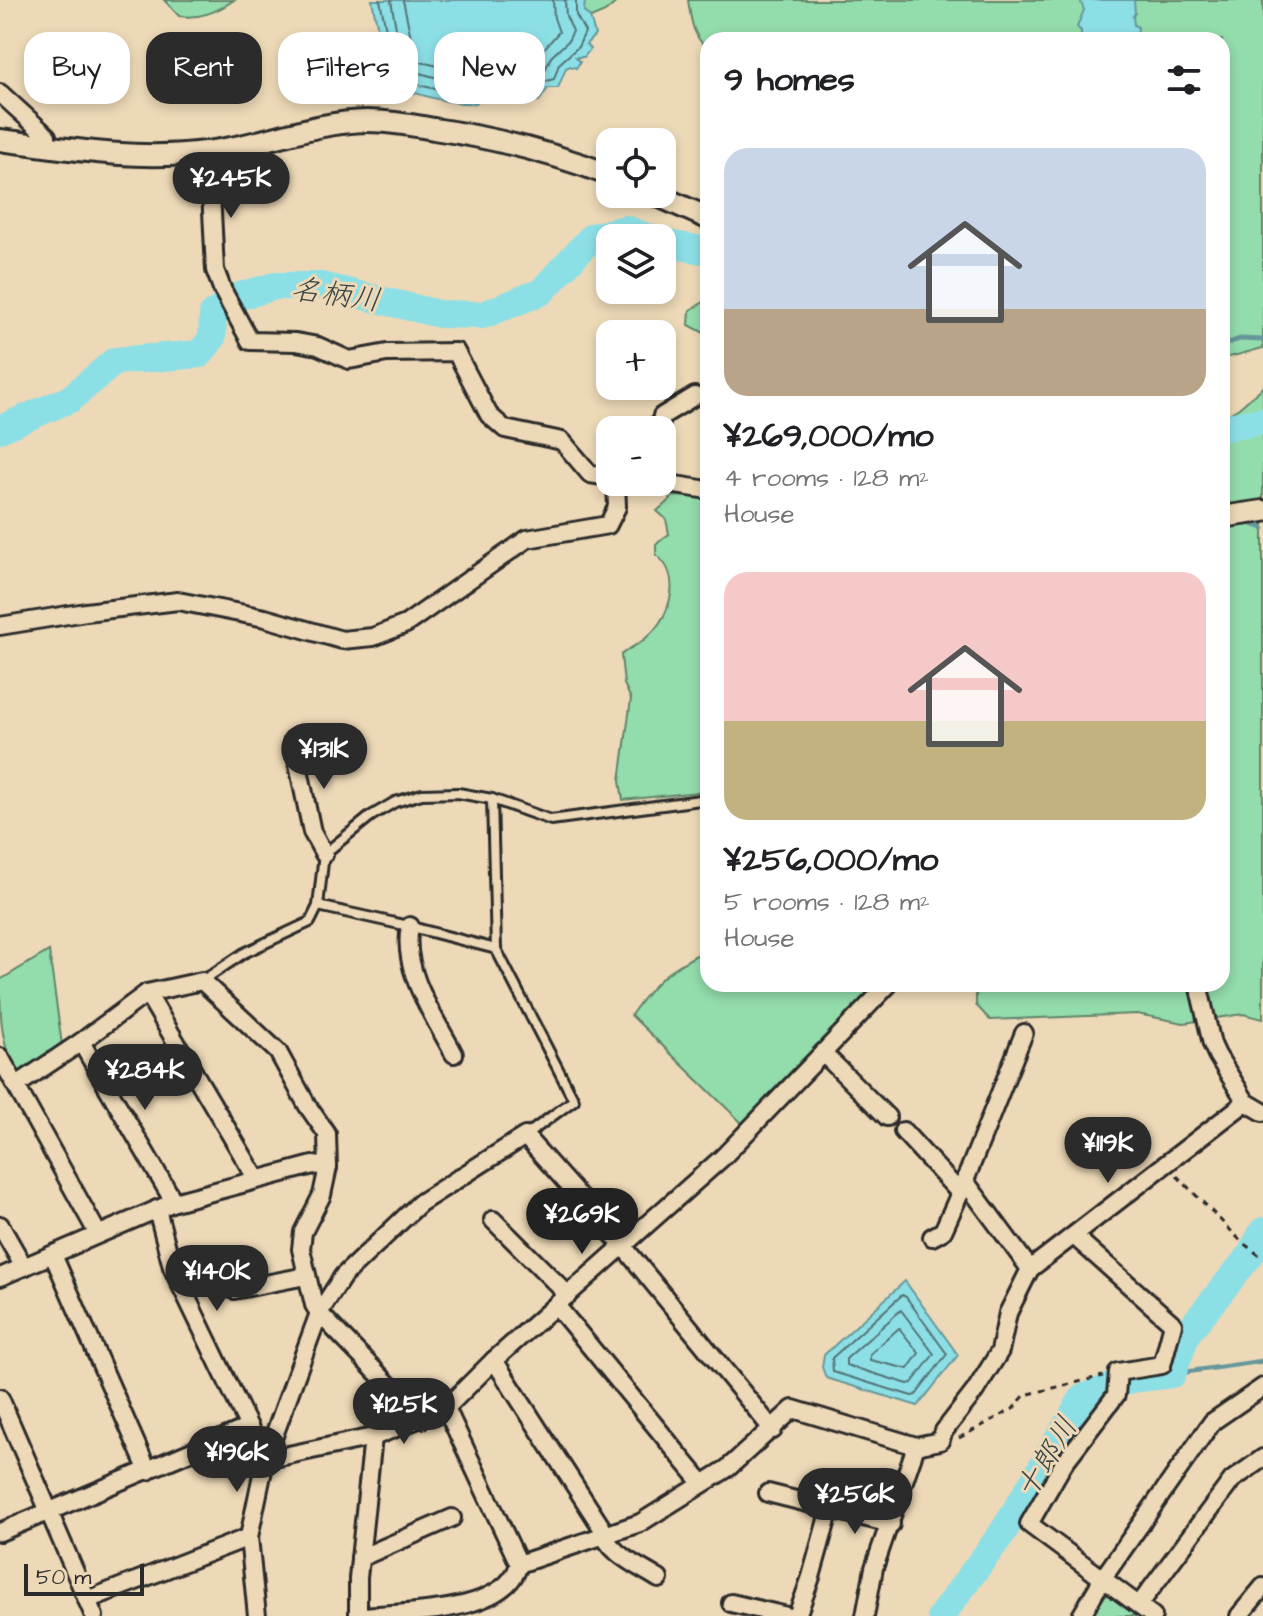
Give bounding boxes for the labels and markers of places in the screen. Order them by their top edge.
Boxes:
pin: ¥245K [175,152,287,220]
pin: ¥131K [268,723,380,791]
pin: ¥284K [89,1044,201,1112]
pin: ¥119K [1052,1117,1164,1185]
pin: ¥269K [526,1188,638,1256]
pin: ¥140K [161,1245,273,1313]
pin: ¥125K [348,1378,460,1446]
pin: ¥196K [181,1426,293,1494]
pin: ¥256K [799,1468,911,1536]

